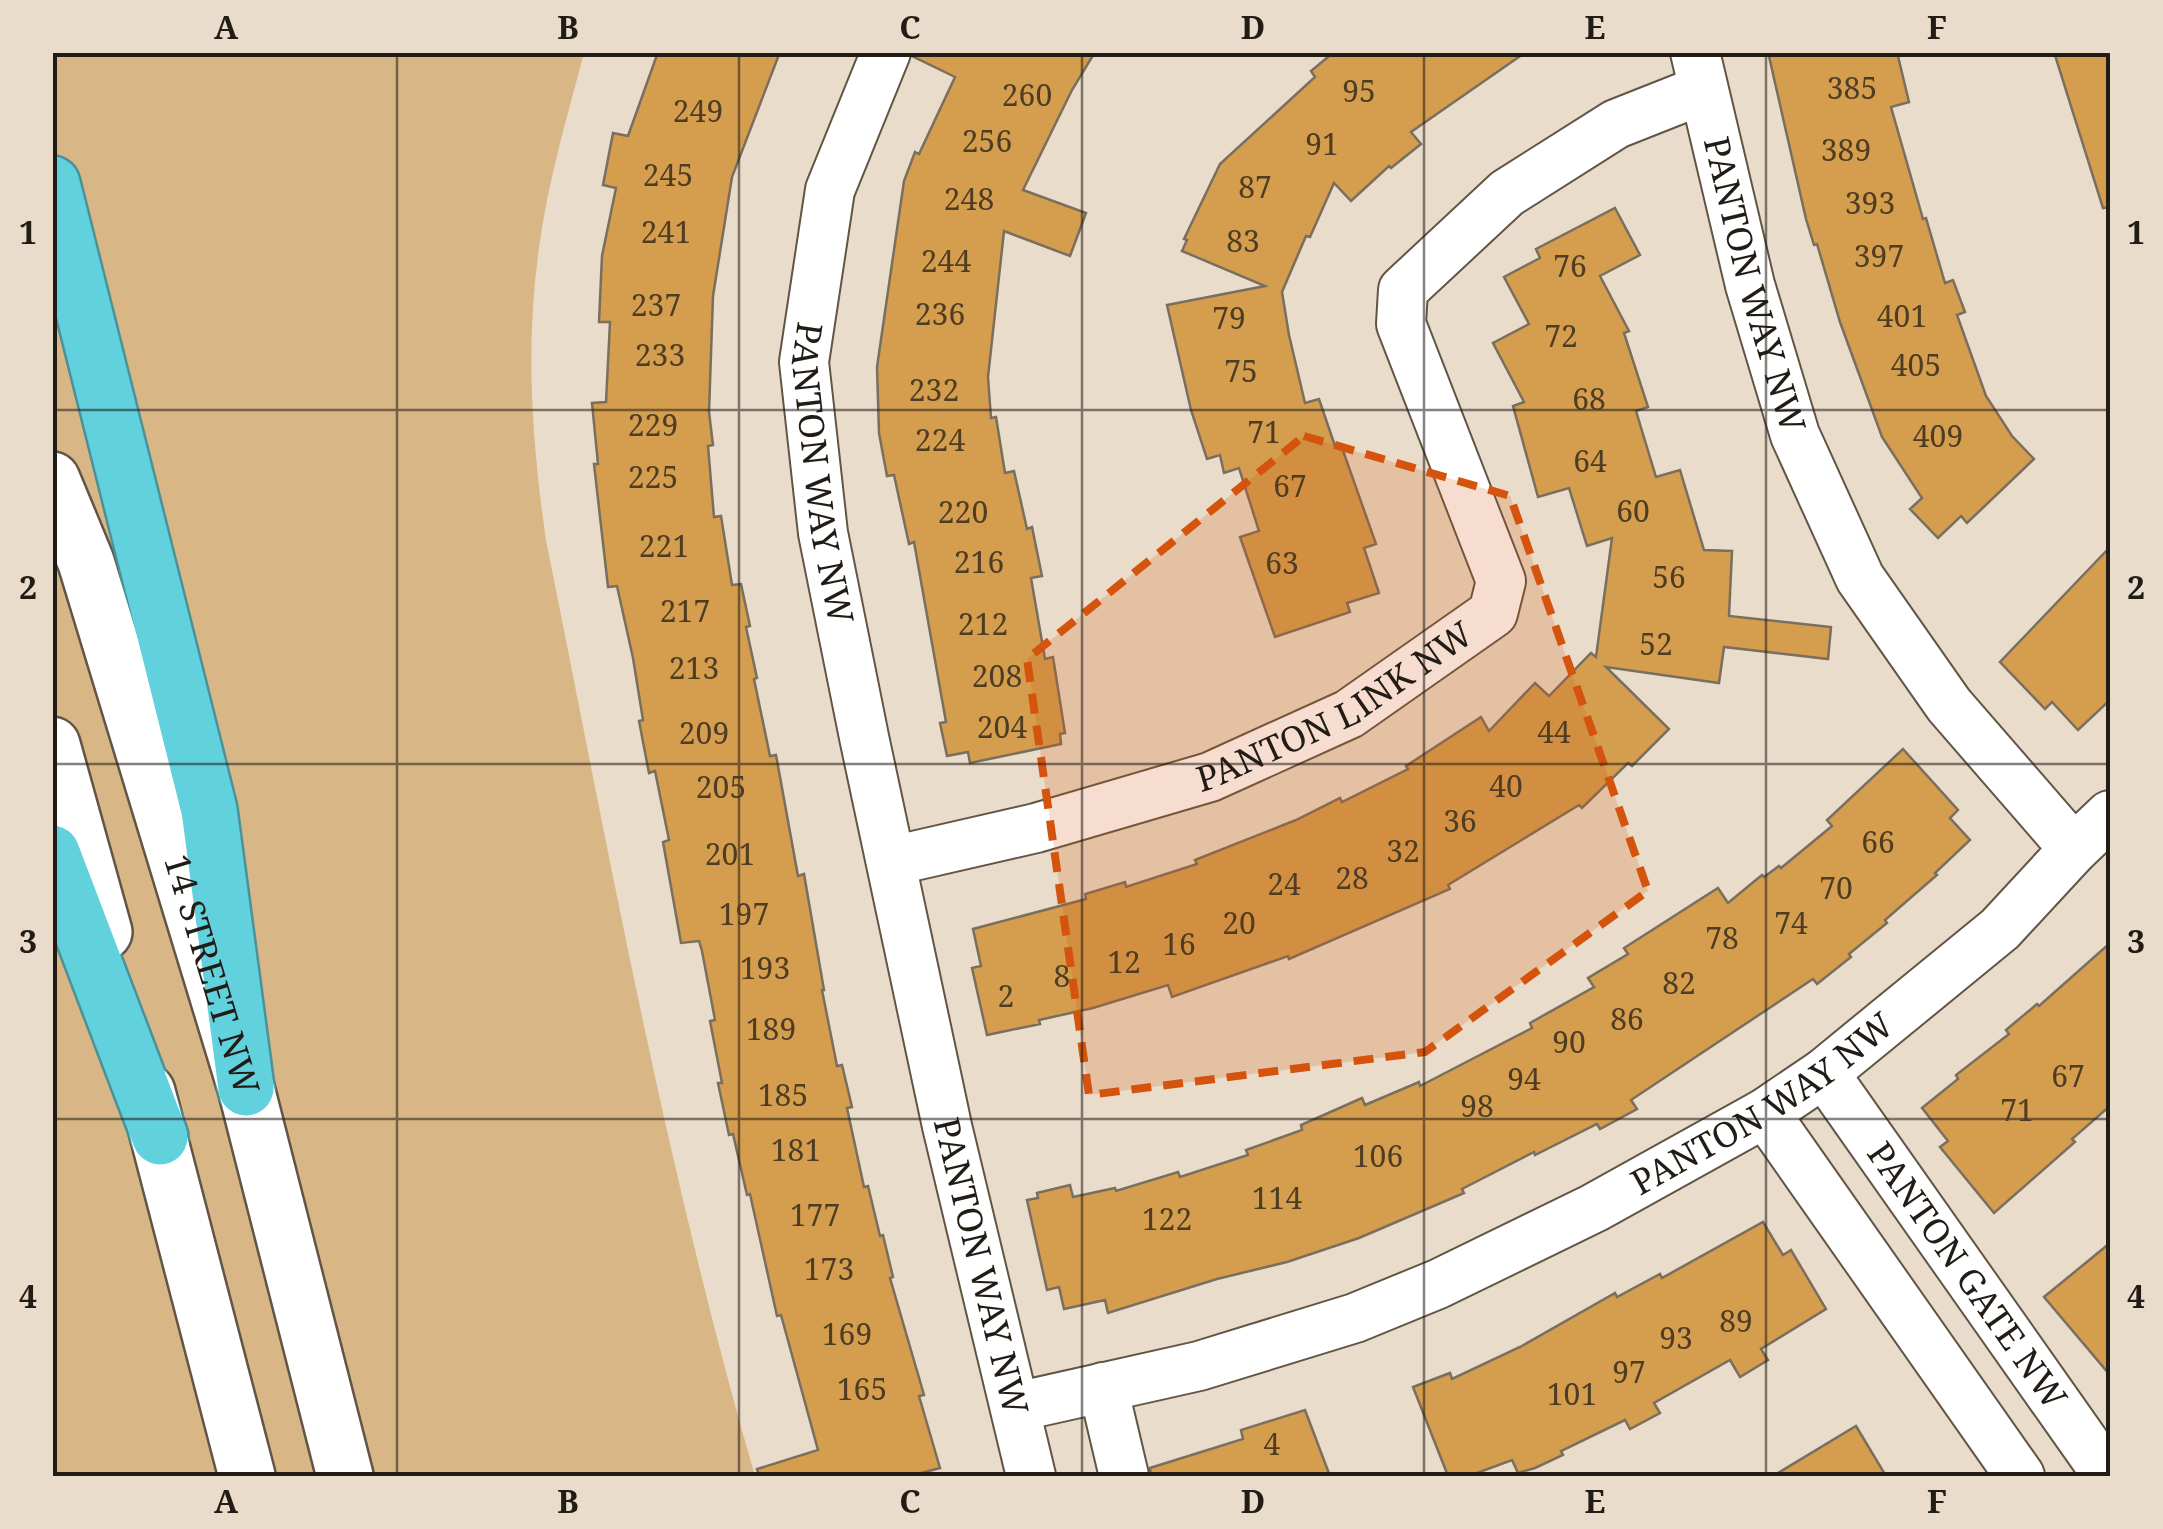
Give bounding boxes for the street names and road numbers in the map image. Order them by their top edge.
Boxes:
street label: PANTON WAY NW [1694,132,1818,438]
street label: PANTON WAY NW [782,319,866,628]
street label: PANTON LINK NW [1191,609,1482,802]
street label: 14 STREET NW [154,848,272,1100]
street label: PANTON WAY NW [1622,1001,1903,1205]
street label: PANTON WAY NW [924,1113,1041,1420]
street label: PANTON GATE NW [1858,1132,2079,1418]

